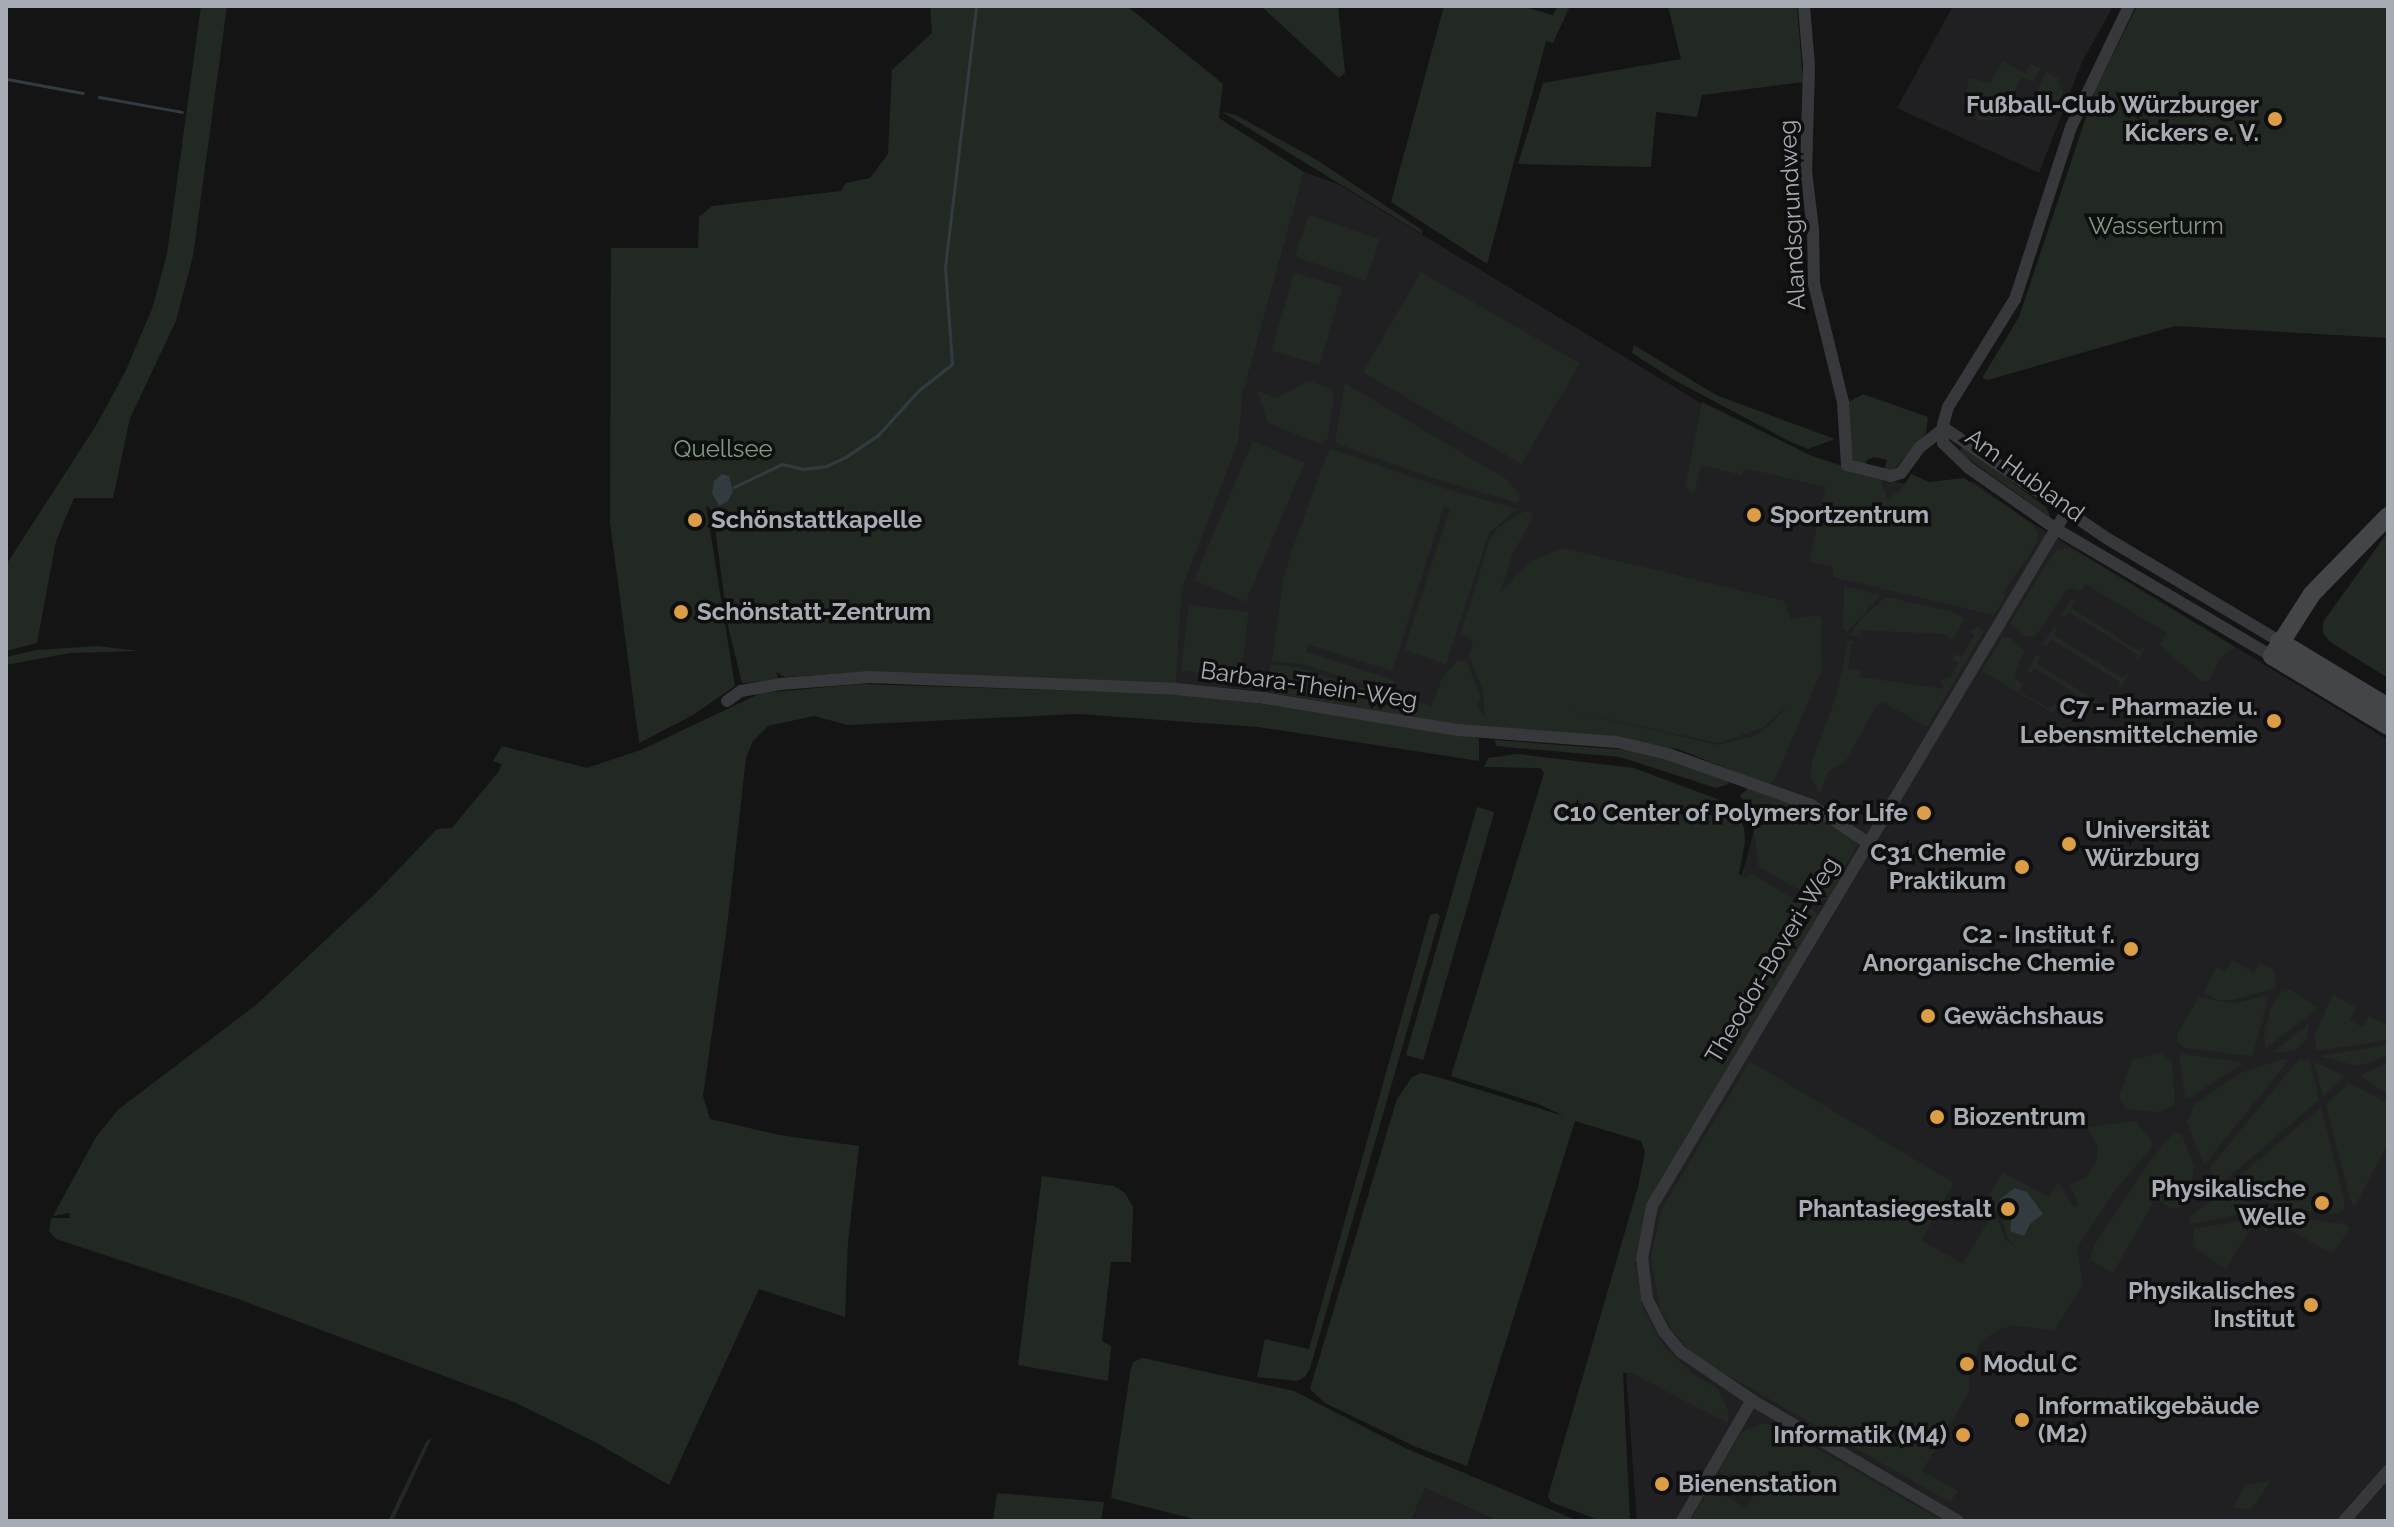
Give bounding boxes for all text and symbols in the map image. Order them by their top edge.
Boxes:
place label: Fußball-Club Würzburger Kickers e. V. [1965,91,2259,147]
marker: Fußball-Club Würzburger Kickers e. V. [2266,110,2284,128]
street label: Alandsgrundweg [1773,119,1811,311]
park label: Wasserturm [2088,212,2224,240]
street label: Am Hubland [1960,422,2090,528]
park label: Quellsee [673,435,773,463]
place label: Sportzentrum [1770,501,1929,529]
place label: Schönstattkapelle [711,506,922,534]
marker: Sportzentrum [1745,506,1763,524]
marker: Schönstattkapelle [686,511,704,529]
place label: Schönstatt-Zentrum [697,598,931,626]
marker: Schönstatt-Zentrum [672,603,690,621]
street label: Barbara-Thein-Weg [1199,655,1419,715]
place label: C7 - Pharmazie u. Lebensmittelchemie [2020,693,2258,749]
marker: C7 - Pharmazie u. Lebensmittelchemie [2265,712,2283,730]
place label: C10 Center of Polymers for Life [1552,799,1908,827]
marker: C10 Center of Polymers for Life [1915,804,1933,822]
place label: Universität Würzburg [2085,816,2210,872]
marker: Universität Würzburg [2060,835,2078,853]
place label: C31 Chemie Praktikum [1870,839,2006,895]
street label: Theodor-Boveri-Weg [1699,852,1845,1068]
marker: C31 Chemie Praktikum [2013,858,2031,876]
place label: C2 - Institut f. Anorganische Chemie [1863,921,2115,977]
marker: C2 - Institut f. Anorganische Chemie [2122,940,2140,958]
place label: Gewächshaus [1944,1002,2104,1030]
marker: Gewächshaus [1919,1007,1937,1025]
place label: Biozentrum [1953,1103,2086,1131]
marker: Biozentrum [1928,1108,1946,1126]
place label: Physikalische Welle [2151,1175,2306,1231]
marker: Physikalische Welle [2313,1194,2331,1212]
place label: Phantasiegestalt [1798,1195,1992,1223]
marker: Phantasiegestalt [1999,1200,2017,1218]
place label: Physikalisches Institut [2128,1277,2295,1333]
marker: Physikalisches Institut [2302,1296,2320,1314]
place label: Modul C [1983,1350,2078,1378]
marker: Modul C [1958,1355,1976,1373]
place label: Informatikgebäude (M2) [2038,1392,2259,1448]
marker: Informatikgebäude (M2) [2013,1411,2031,1429]
place label: Informatik (M4) [1773,1421,1947,1449]
marker: Informatik (M4) [1954,1426,1972,1444]
place label: Bienenstation [1678,1470,1837,1498]
marker: Bienenstation [1653,1475,1671,1493]

